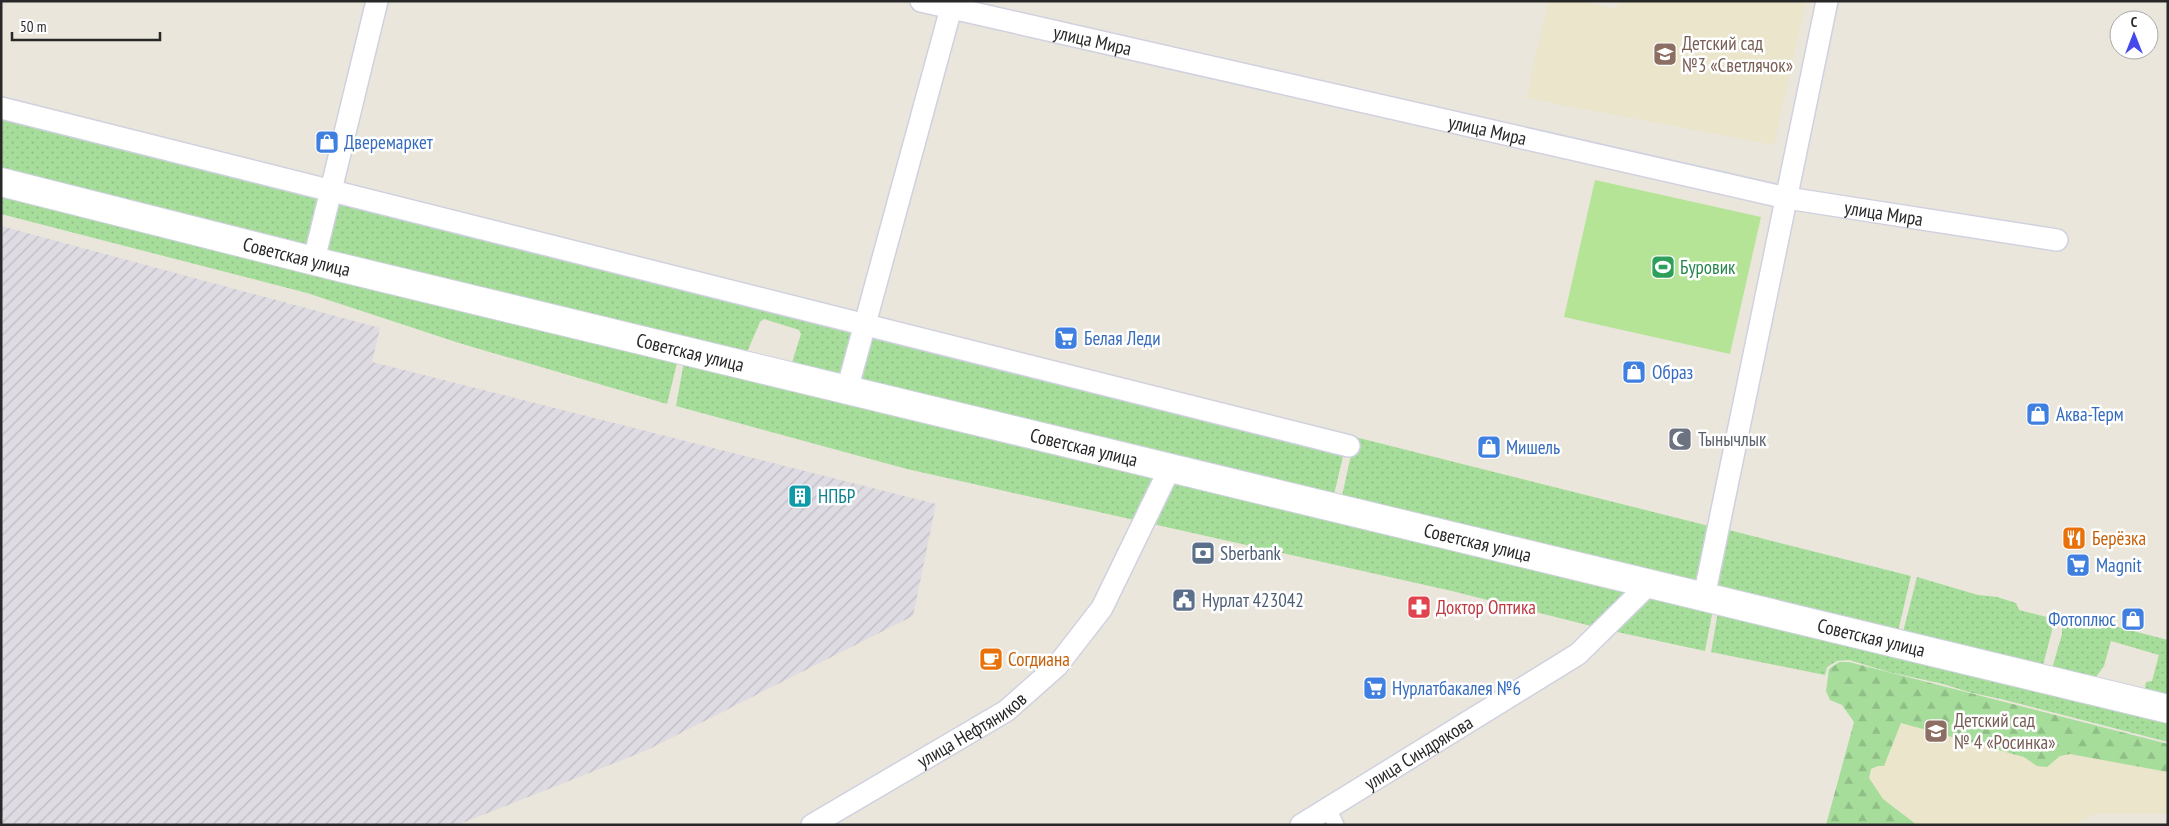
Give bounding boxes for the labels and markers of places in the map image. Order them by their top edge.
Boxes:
place label: Детский сад №3 «Светлячок» [1682,31,1793,77]
school or university icon: Детский сад №3 «Светлячок» [1652,41,1678,67]
shop icon: Дверемаркет [314,129,340,155]
place label: Дверемаркет [344,130,434,154]
sports icon: Буровик [1650,254,1676,280]
place label: Буровик [1680,255,1736,279]
supermarket icon: Белая Леди [1053,325,1079,351]
place label: Белая Леди [1084,326,1160,350]
shop icon: Образ [1621,359,1647,385]
place label: Образ [1652,360,1693,384]
shop icon: Аква-Терм [2025,401,2051,427]
place label: Аква-Терм [2056,402,2124,426]
mosque icon: Тынычлык [1667,426,1693,452]
place label: Тынычлык [1698,427,1767,451]
shop icon: Мишель [1476,434,1502,460]
place label: Мишель [1506,435,1560,459]
building icon: НПБР [787,483,813,509]
place label: НПБР [818,484,856,508]
restaurant icon: Берёзка [2061,525,2087,551]
place label: Берёзка [2092,526,2146,550]
bank icon: Sberbank [1190,540,1216,566]
place label: Sberbank [1220,541,1282,565]
supermarket icon: Magnit [2065,552,2091,578]
place label: Magnit [2096,553,2142,577]
public building icon: Нурлат 423042 [1171,587,1197,613]
place label: Нурлат 423042 [1202,588,1304,612]
pharmacy icon: Доктор Оптика [1406,594,1432,620]
place label: Доктор Оптика [1436,595,1536,619]
shop icon: Фотоплюс [2120,606,2146,632]
place label: Фотоплюс [2048,607,2116,631]
cafe icon: Согдиана [978,646,1004,672]
place label: Согдиана [1008,647,1070,671]
supermarket icon: Нурлатбакалея №6 [1362,675,1388,701]
place label: Нурлатбакалея №6 [1392,676,1521,700]
place label: Детский сад № 4 «Росинка» [1954,708,2055,754]
school or university icon: Детский сад № 4 «Росинка» [1923,718,1949,744]

